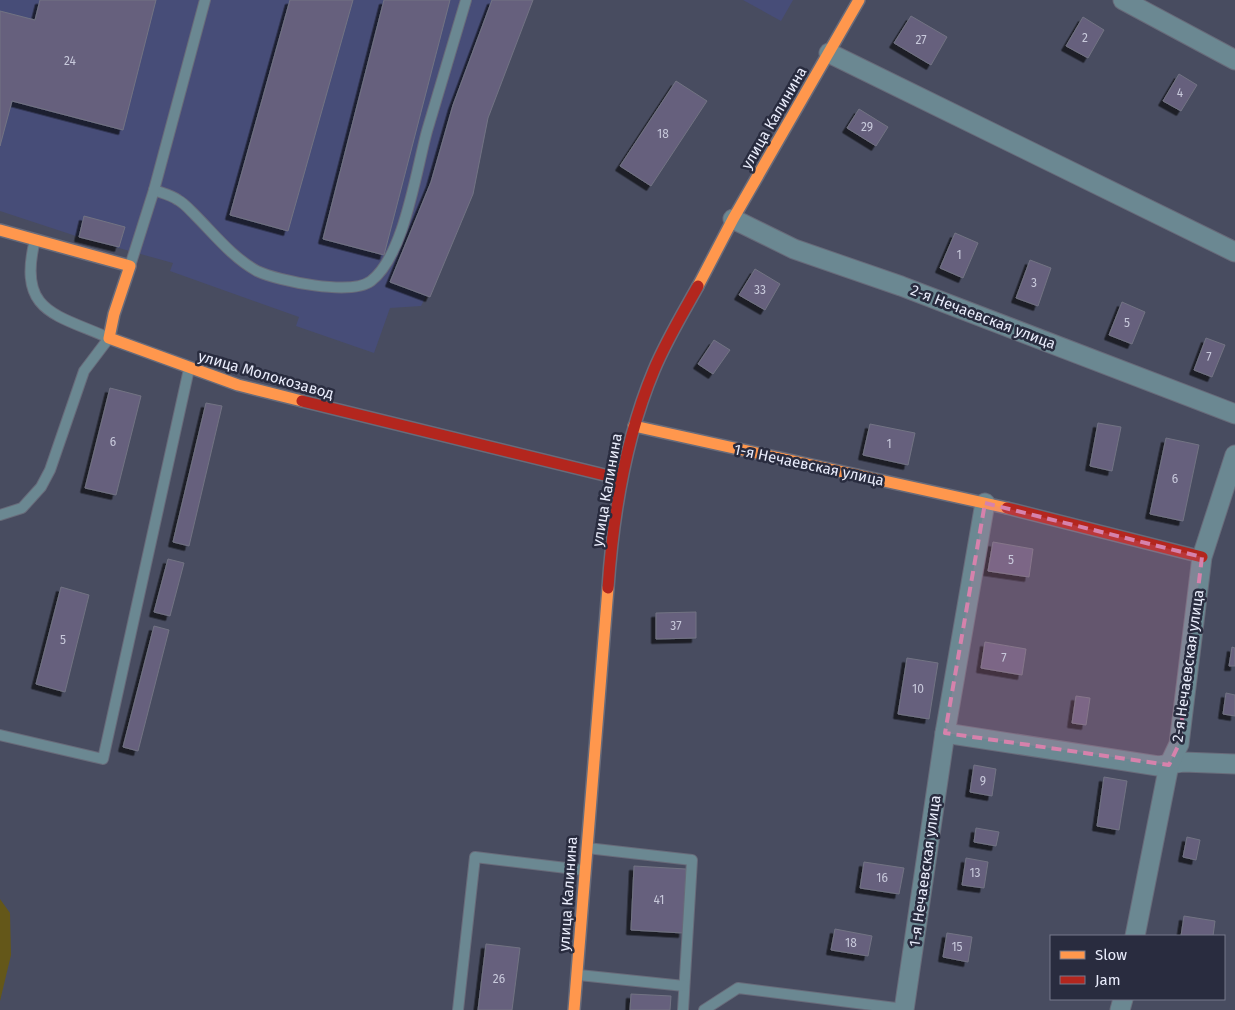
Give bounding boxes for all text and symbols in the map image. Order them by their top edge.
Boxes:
house number: 2 [1082,31,1088,45]
house number: 27 [915,33,927,47]
house number: 24 [64,54,77,68]
street label: улица Калинина [737,64,811,172]
house number: 4 [1177,86,1184,100]
house number: 29 [861,120,873,134]
house number: 18 [657,127,669,141]
house number: 1 [956,248,962,262]
house number: 3 [1031,276,1037,290]
street label: 2-я Нечаевская улица [908,281,1058,353]
house number: 33 [754,283,766,297]
house number: 5 [1124,316,1130,330]
street label: улица Молокозавод [196,347,336,403]
house number: 7 [1206,350,1212,364]
street label: улица Калинина [588,432,626,548]
house number: 6 [110,435,116,449]
house number: 1 [886,437,892,451]
street label: 1-я Нечаевская улица [732,440,886,490]
house number: 6 [1172,472,1178,486]
house number: 5 [1008,553,1014,567]
street label: 2-я Нечаевская улица [1168,589,1208,743]
house number: 37 [670,619,682,633]
house number: 5 [60,633,66,647]
house number: 7 [1001,651,1007,665]
house number: 10 [912,682,924,696]
house number: 9 [980,774,986,788]
street label: 1-я Нечаевская улица [905,794,945,948]
street label: улица Калинина [555,836,581,952]
house number: 13 [969,866,981,880]
house number: 16 [876,871,888,885]
house number: 41 [654,893,664,907]
legend [1050,935,1225,1000]
house number: 18 [845,936,857,950]
house number: 15 [951,940,963,954]
text: Slow [1095,946,1127,964]
text: Jam [1095,971,1121,989]
house number: 26 [493,972,505,986]

